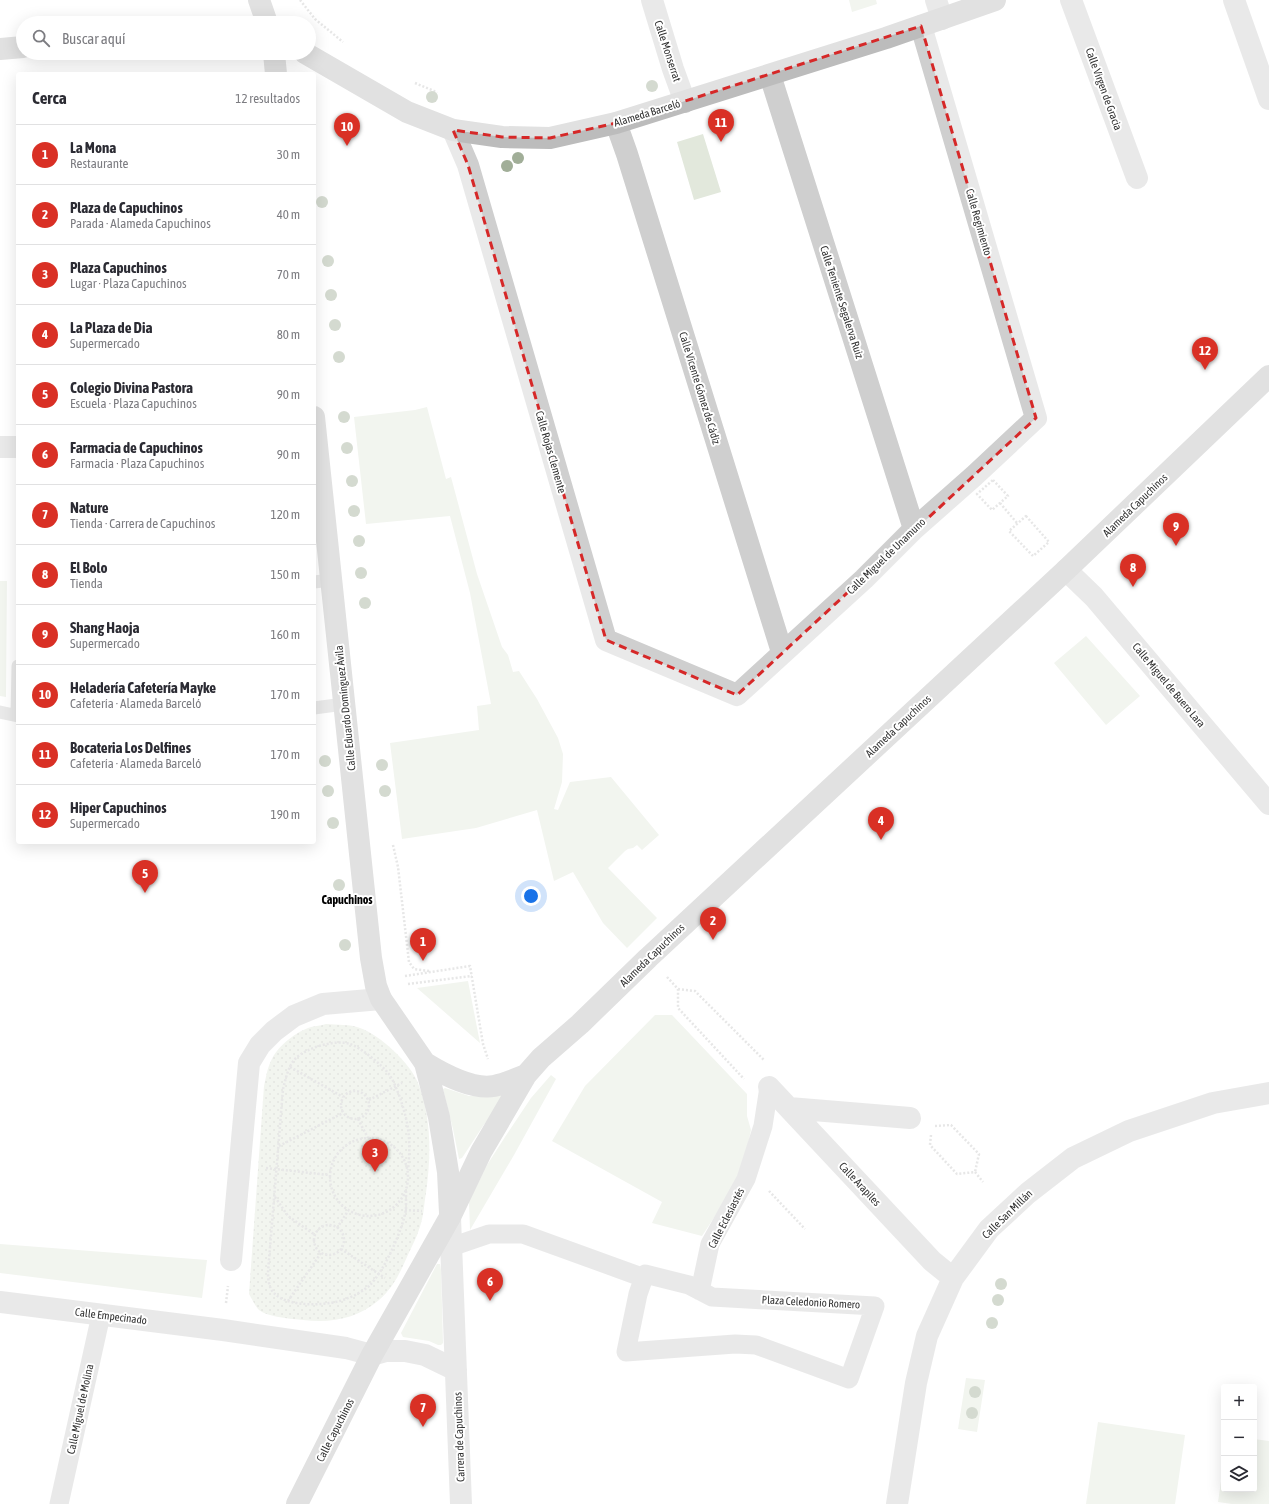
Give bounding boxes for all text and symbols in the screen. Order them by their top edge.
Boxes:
search box [16,16,316,60]
street label: Calle Monserrat [652,19,684,83]
icon: search [30,27,52,49]
text: Buscar aquí [62,30,125,47]
street label: Calle Virgen de Gracia [1084,46,1124,132]
text: Cerca [32,88,67,108]
text: 12 resultados [235,91,300,106]
street label: Alameda Barceló [612,97,682,129]
pin: 11 [708,109,734,142]
pin: 10 [334,113,360,146]
text: La Mona [70,139,116,156]
text: 1 [42,147,48,162]
text: 30 m [277,147,300,162]
text: Restaurante [70,156,129,171]
street label: Calle Regimiento [964,187,994,257]
text: Plaza de Capuchinos [70,199,183,216]
text: 2 [42,207,48,222]
text: 40 m [277,207,300,222]
text: Parada · Alameda Capuchinos [70,216,211,231]
street label: Calle Teniente Segalerva Ruiz [818,244,866,360]
text: Plaza Capuchinos [70,259,167,276]
text: 3 [42,267,48,282]
text: 70 m [277,267,300,282]
text: Lugar · Plaza Capuchinos [70,276,187,291]
text: La Plaza de Dia [70,319,152,336]
text: 4 [42,327,48,342]
text: 80 m [277,327,300,342]
street label: Calle Vicente Gómez de Cádiz [677,330,723,446]
text: Supermercado [70,336,140,351]
pin: 12 [1192,337,1218,370]
text: Colegio Divina Pastora [70,379,193,396]
text: 5 [42,387,48,402]
text: 90 m [277,387,300,402]
text: Escuela · Plaza Capuchinos [70,396,197,411]
street label: Calle Rojas Clemente [534,409,568,495]
text: Farmacia de Capuchinos [70,439,203,456]
text: 6 [42,447,48,462]
text: 90 m [277,447,300,462]
text: Farmacia · Plaza Capuchinos [70,456,204,471]
street label: Alameda Capuchinos [1100,471,1170,539]
text: Nature [70,499,109,516]
text: 7 [42,507,48,522]
text: 120 m [271,507,300,522]
pin: 9 [1163,513,1189,546]
text: Tienda · Carrera de Capuchinos [70,516,215,531]
street label: Calle Miguel de Unamuno [844,516,928,596]
pin: 8 [1120,554,1146,587]
text: El Bolo [70,559,107,576]
text: 8 [42,567,48,582]
text: 150 m [271,567,300,582]
text: Tienda [70,576,103,591]
text: Shang Haoja [70,619,140,636]
text: 9 [42,627,48,642]
text: 160 m [271,627,300,642]
text: Supermercado [70,636,140,651]
street label: Calle Miguel de Buero Lara [1130,640,1208,730]
street label: Calle Eduardo Domínguez Ávila [332,645,358,771]
text: Heladería Cafetería Mayke [70,679,216,696]
text: 10 [39,687,51,702]
text: 170 m [271,687,300,702]
street label: Alameda Capuchinos [863,693,933,759]
text: Cafetería · Alameda Barceló [70,696,201,711]
text: Bocateria Los Delfines [70,739,191,756]
text: 11 [39,747,51,762]
text: 170 m [271,747,300,762]
text: Cafetería · Alameda Barceló [70,756,201,771]
text: Hiper Capuchinos [70,799,167,816]
text: 12 [39,807,51,822]
text: 190 m [271,807,300,822]
pin: 4 [868,807,894,840]
text: Supermercado [70,816,140,831]
pin: 5 [132,860,158,893]
your location [521,886,541,906]
district label: Capuchinos [321,893,373,907]
pin: 2 [700,907,726,940]
street label: Alameda Capuchinos [617,921,687,989]
pin: 1 [410,928,436,961]
pin: 3 [362,1139,388,1172]
street label: Calle Arapiles [837,1160,883,1208]
street label: Calle Eclesiastés [706,1186,746,1250]
street label: Calle San Millán [979,1187,1035,1241]
pin: 6 [477,1268,503,1301]
street label: Plaza Celedonio Romero [761,1293,861,1311]
street label: Calle Empecinado [74,1306,148,1326]
street label: Calle Miguel de Molina [65,1363,95,1455]
map controls [1221,1384,1257,1492]
button: + [1221,1384,1257,1420]
street label: Carrera de Capuchinos [451,1392,467,1482]
pin: 7 [410,1394,436,1427]
street label: Calle Capuchinos [314,1396,356,1464]
button: − [1221,1420,1257,1456]
button: layers [1221,1456,1257,1492]

